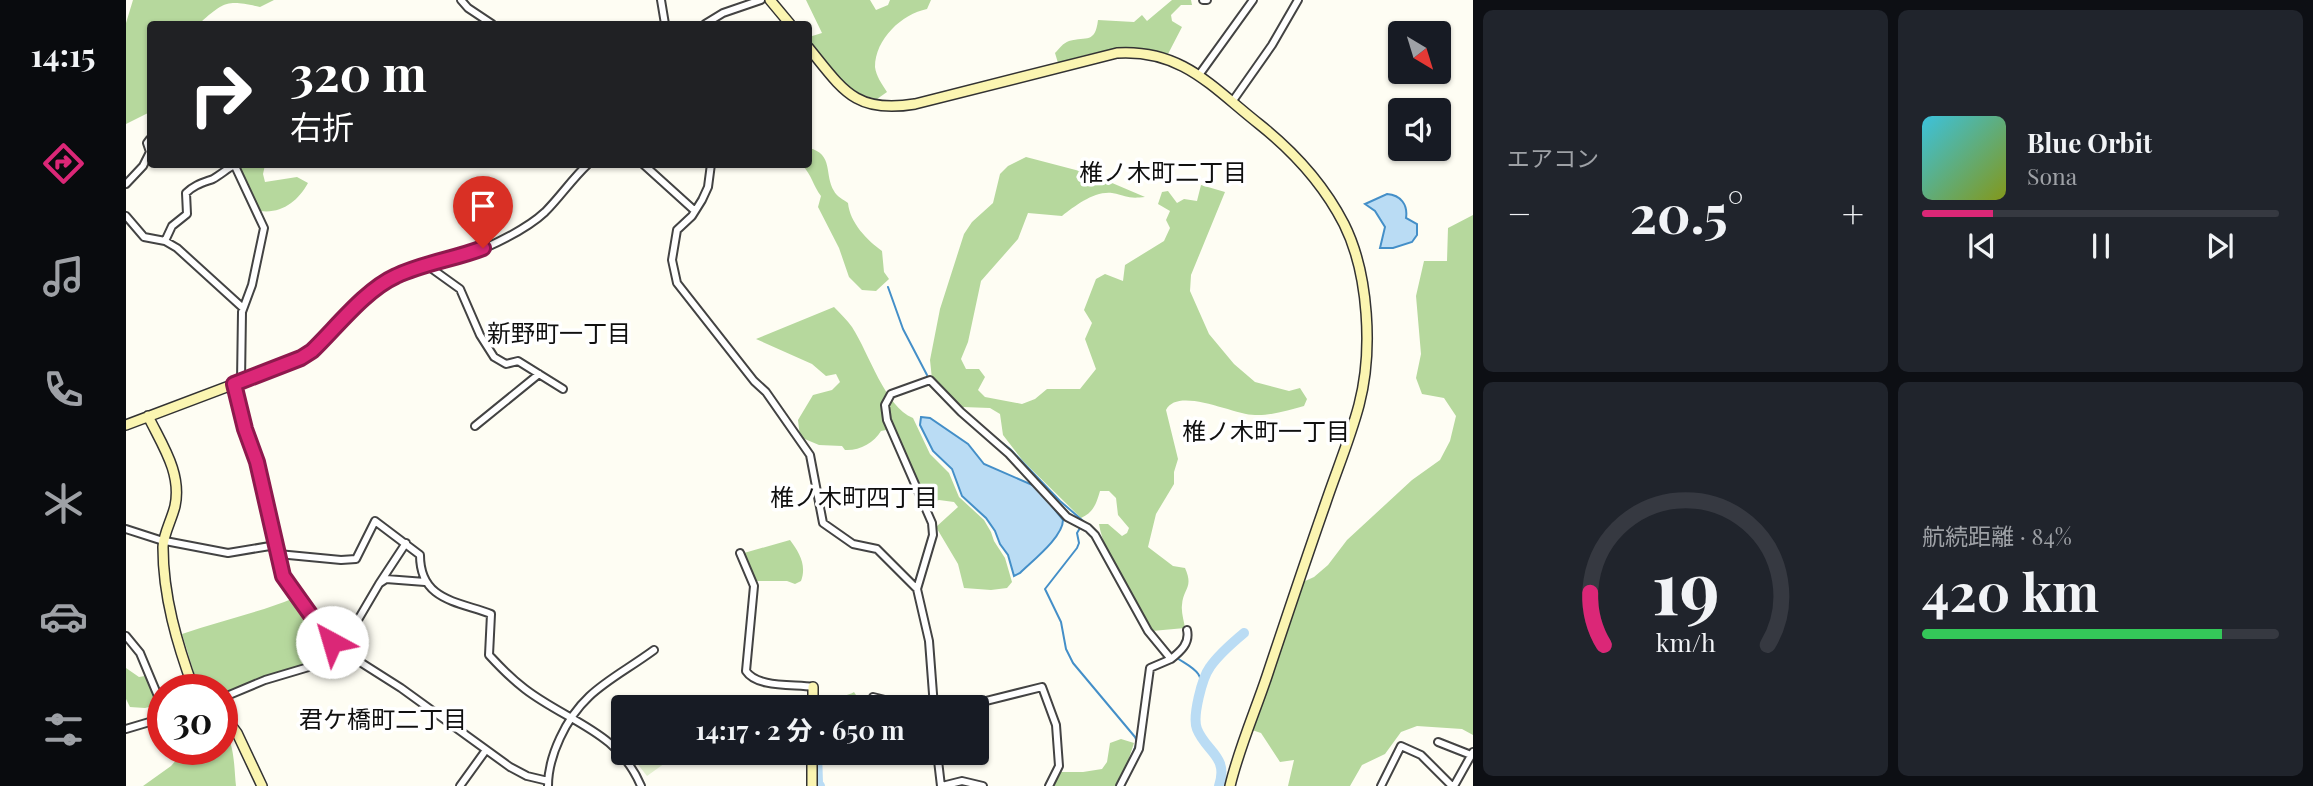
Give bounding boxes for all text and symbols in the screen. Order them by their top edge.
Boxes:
north arrow [1388,21,1451,84]
map controls [1388,21,1451,161]
text: 14:15 [30,32,96,75]
text: 320 m [290,39,427,104]
icon: right [175,49,266,140]
button: sound [1388,98,1451,161]
text: 右折 [290,104,354,147]
text: Blue Orbit [2027,125,2152,160]
icon: directions [39,139,88,188]
text: エアコン [1507,142,1599,173]
district label: 椎ノ木町二丁目 [1079,155,1247,187]
text: Sona [2027,160,2077,191]
pin [453,176,513,248]
text: 20.5° [1630,178,1744,247]
icon: arrive [464,187,502,225]
text: − [1507,187,1532,238]
text: + [1842,187,1864,238]
icon: previous [1963,227,2001,265]
icon: pause [2082,227,2120,265]
icon: next [2201,227,2239,265]
icon: music [39,252,88,301]
district label: 新野町一丁目 [487,316,631,348]
icon: phone [39,365,88,414]
district label: 椎ノ木町一丁目 [1182,414,1350,446]
icon: climate [39,479,88,528]
district label: 椎ノ木町四丁目 [770,480,938,512]
text: 航続距離 · 84% [1922,520,2072,551]
text: 19 [1651,536,1720,633]
text: 420 km [1922,556,2099,625]
icon: car [39,592,88,641]
position arrow [295,605,369,679]
text: km/h [1656,625,1716,658]
speed limit sign: 30 [147,674,238,765]
district label: 君ケ橋町二丁目 [299,702,467,734]
icon: filters [39,705,88,754]
text: 14:17 · 2 分 · 650 m [695,712,905,747]

